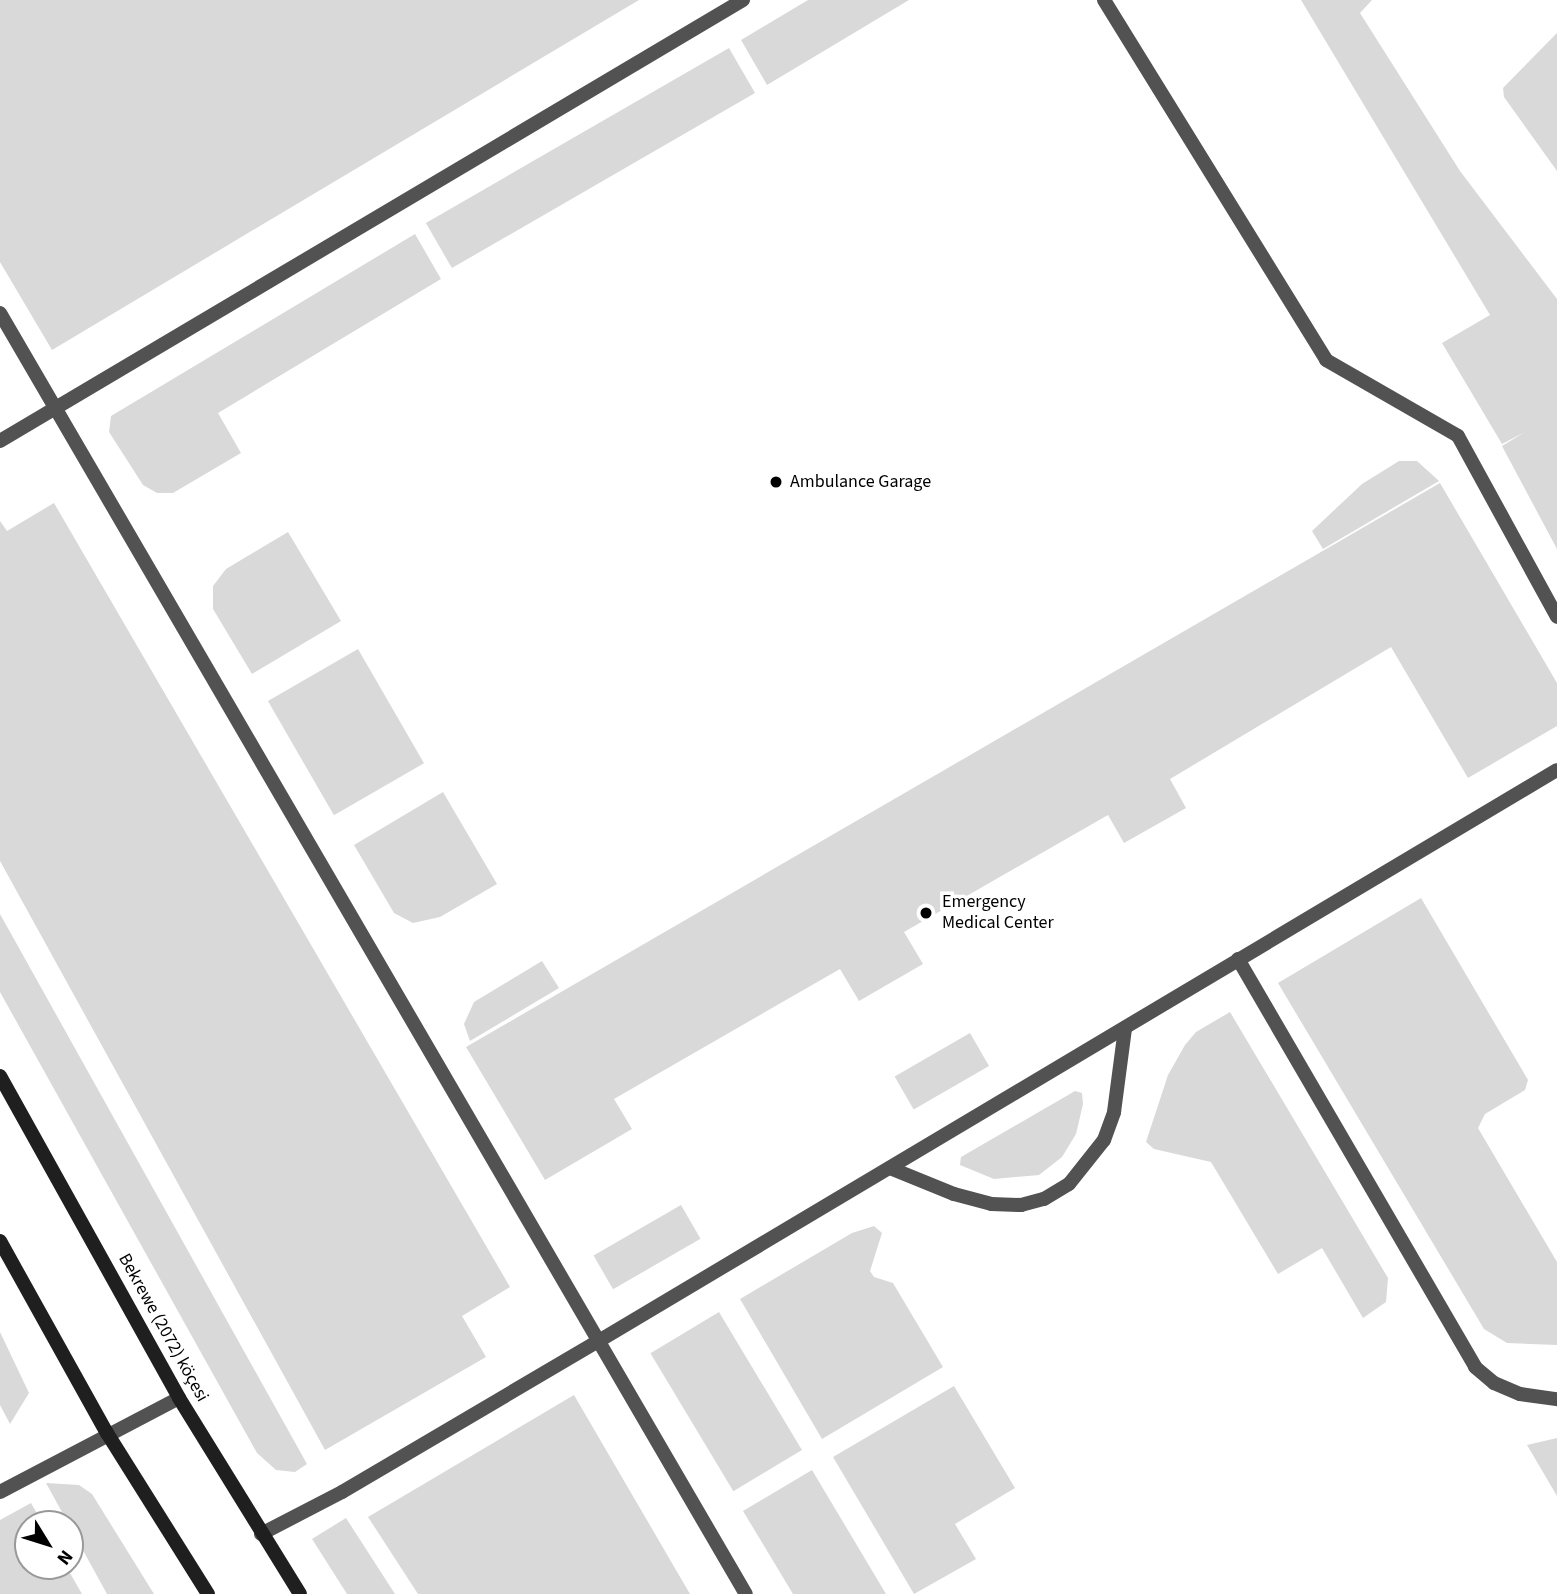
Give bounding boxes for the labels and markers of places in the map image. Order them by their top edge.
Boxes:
place label: Ambulance Garage [790,471,931,493]
marker: Ambulance Garage [768,474,784,490]
place label: Emergency Medical Center [942,892,1054,934]
marker: Emergency Medical Center [916,903,936,923]

